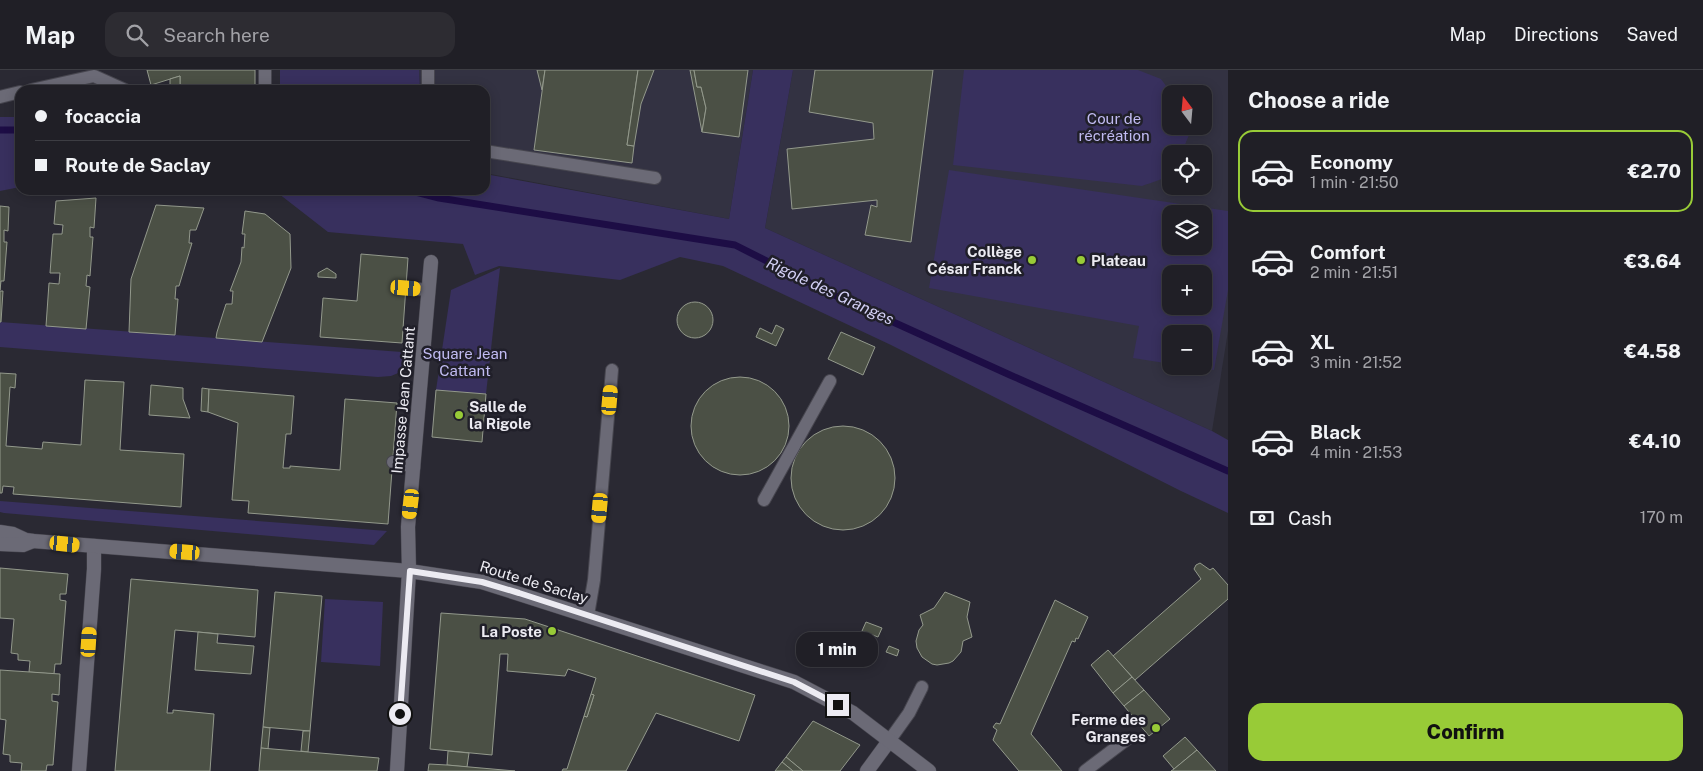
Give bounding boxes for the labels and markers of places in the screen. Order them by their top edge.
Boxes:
place label: Collège César Franck [927,243,1022,277]
place label: Plateau [1091,252,1146,269]
marker: Collège César Franck [1026,254,1038,266]
marker: Plateau [1075,254,1087,266]
place label: Salle de la Rigole [469,398,531,432]
marker: Salle de la Rigole [453,409,465,421]
place label: La Poste [481,623,542,640]
marker: La Poste [546,625,558,637]
place label: Ferme des Granges [1071,711,1146,745]
marker: Ferme des Granges [1150,722,1162,734]

